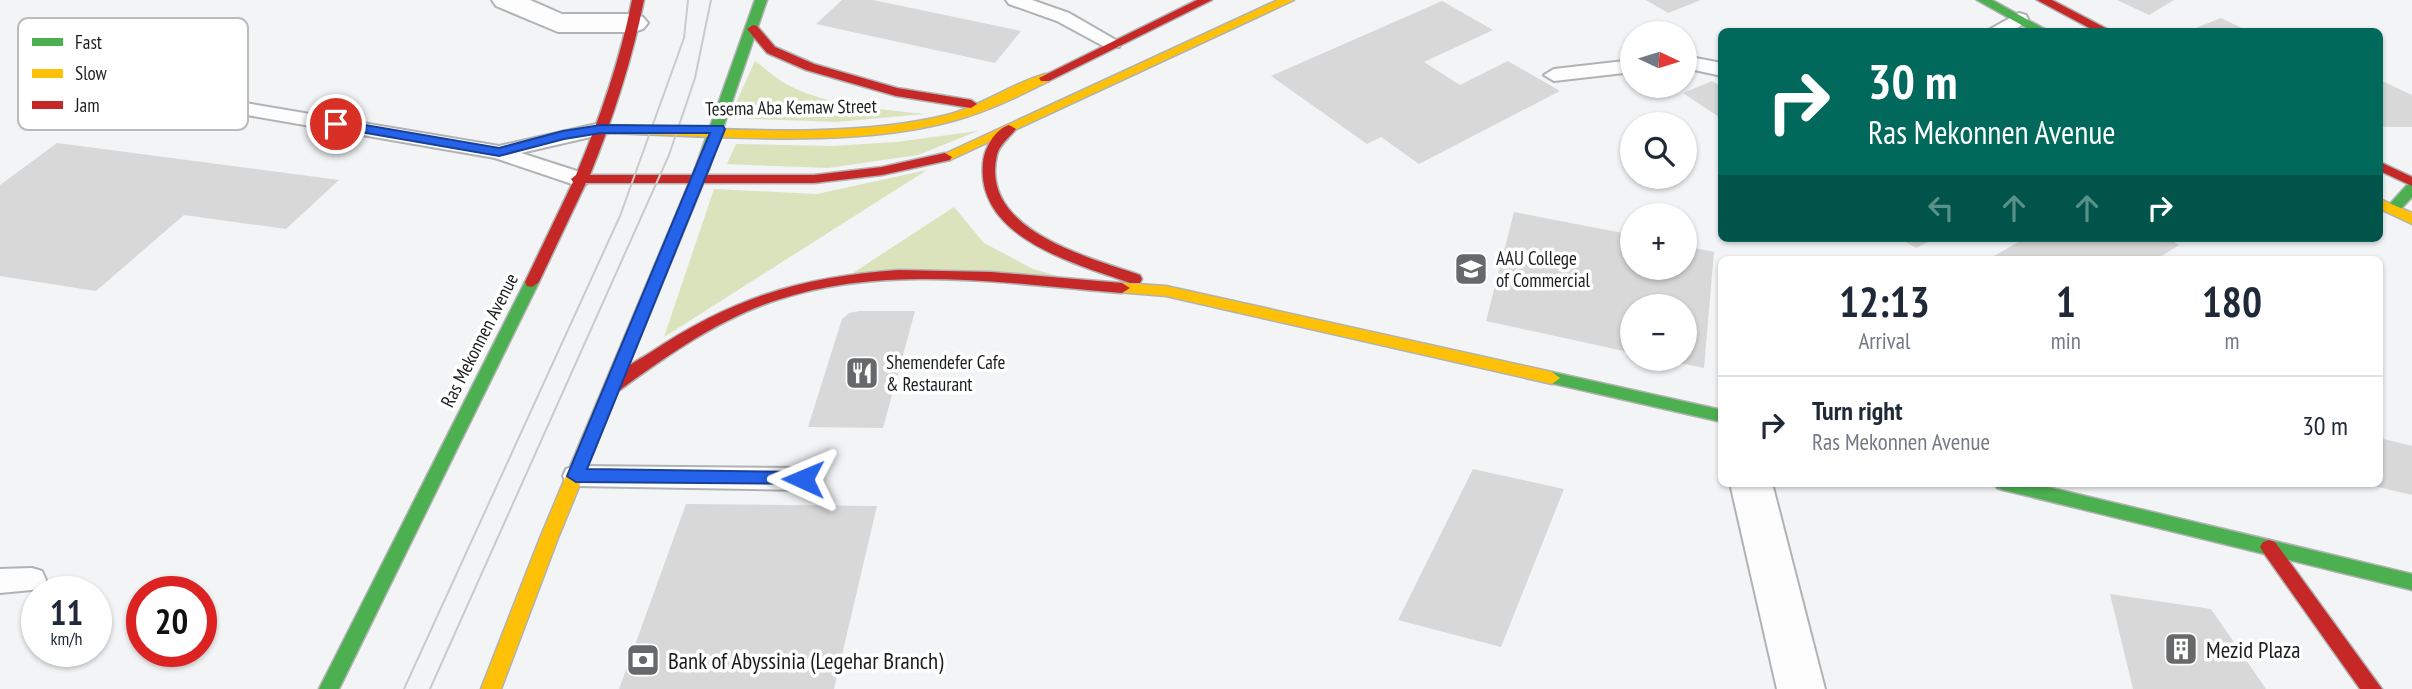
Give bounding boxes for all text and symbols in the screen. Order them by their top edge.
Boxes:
legend [18,18,248,130]
north arrow [1620,21,1698,98]
map controls [1620,21,1697,371]
text: Fast [75,30,103,54]
text: 30 m [1868,49,1957,113]
icon: right [1753,56,1844,147]
text: Slow [75,61,108,85]
text: Jam [74,93,100,117]
street label: Tesema Aba Kemaw Street [705,93,878,120]
pin [306,94,366,154]
icon: arrive [317,105,355,143]
text: Ras Mekonnen Avenue [1868,111,2116,153]
button: search [1620,112,1697,189]
icon: left [1922,189,1960,227]
icon: ahead [1995,189,2033,227]
icon: ahead [2068,189,2106,227]
icon: right [2141,189,2179,227]
button: + [1620,203,1697,280]
place label: AAU College of Commercial [1496,246,1591,292]
school or university icon: AAU College of Commercial [1452,250,1490,288]
street label: Ras Mekonnen Avenue [435,269,523,411]
text: 12:13 [1839,274,1930,329]
text: 1 [2056,274,2076,329]
text: 180 [2202,274,2262,329]
button: − [1620,294,1697,371]
text: Arrival [1858,326,1910,355]
text: min [2051,326,2081,355]
text: m [2224,326,2239,355]
place label: Shemendefer Cafe & Restaurant [886,350,1006,396]
restaurant icon: Shemendefer Cafe & Restaurant [843,354,881,392]
text: Turn right [1812,394,1903,427]
icon: right [1753,406,1791,444]
text: 30 m [2302,409,2348,442]
text: Ras Mekonnen Avenue [1812,427,1990,456]
position arrow [766,442,840,516]
speed limit sign: 20 [126,576,217,667]
text: 11 [50,589,83,635]
text: km/h [51,627,82,650]
building icon: Mezid Plaza [2162,630,2200,668]
place label: Mezid Plaza [2206,635,2300,664]
bank icon: Bank of Abyssinia (Legehar Branch) [624,641,662,679]
place label: Bank of Abyssinia (Legehar Branch) [668,646,944,675]

